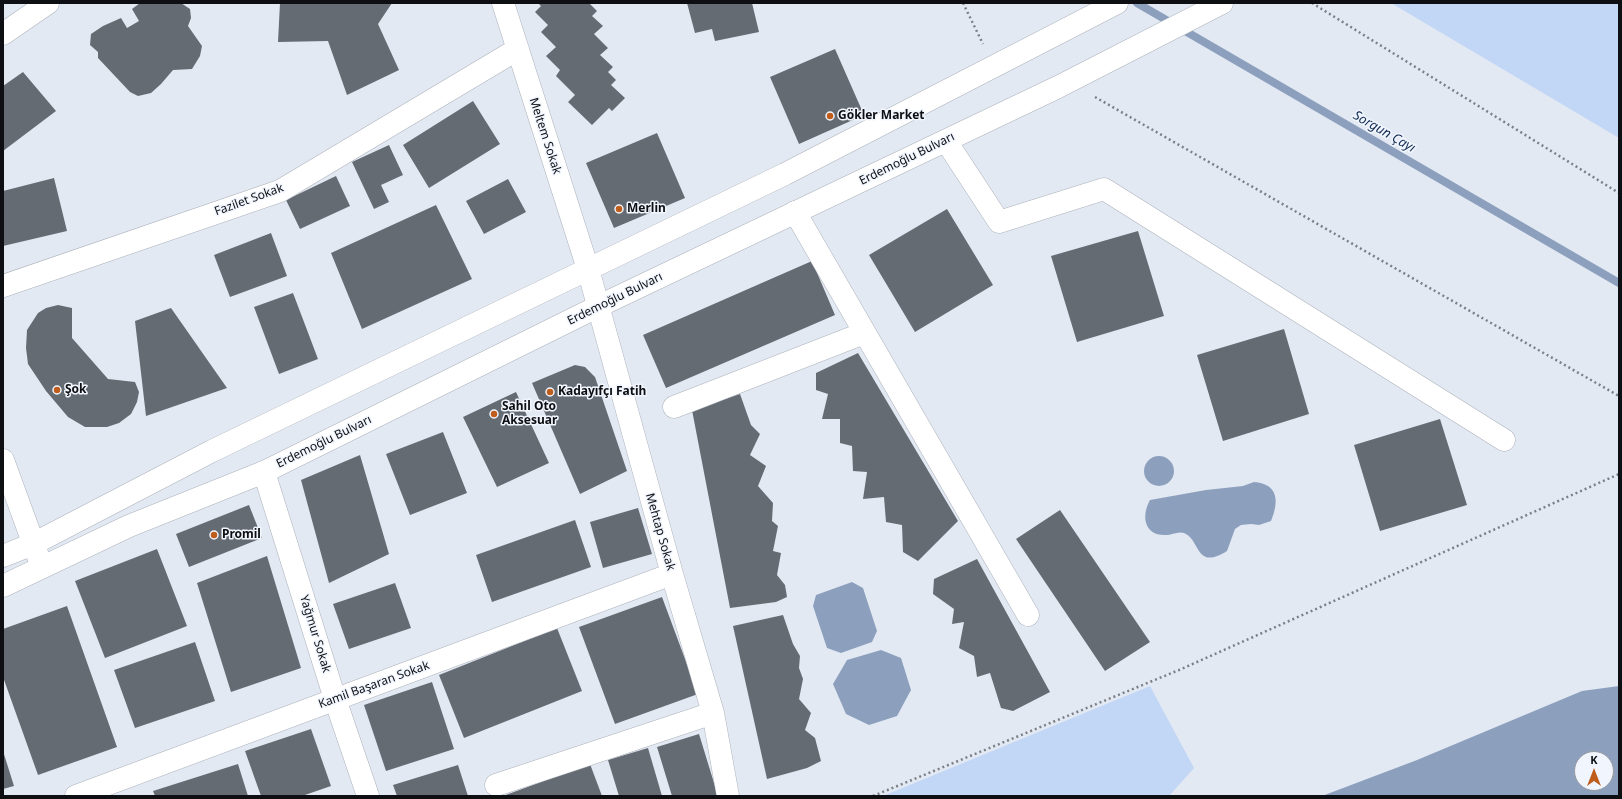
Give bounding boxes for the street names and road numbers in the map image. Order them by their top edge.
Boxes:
street label: Meltem Sokak [526,96,564,176]
street label: Erdemoğlu Bulvarı [857,130,957,188]
street label: Fazilet Sokak [213,181,285,219]
street label: Erdemoğlu Bulvarı [565,270,665,328]
street label: Erdemoğlu Bulvarı [274,413,374,471]
street label: Mehtap Sokak [642,492,678,572]
street label: Yağmur Sokak [296,593,334,675]
street label: Kamil Başaran Sokak [317,658,431,712]

